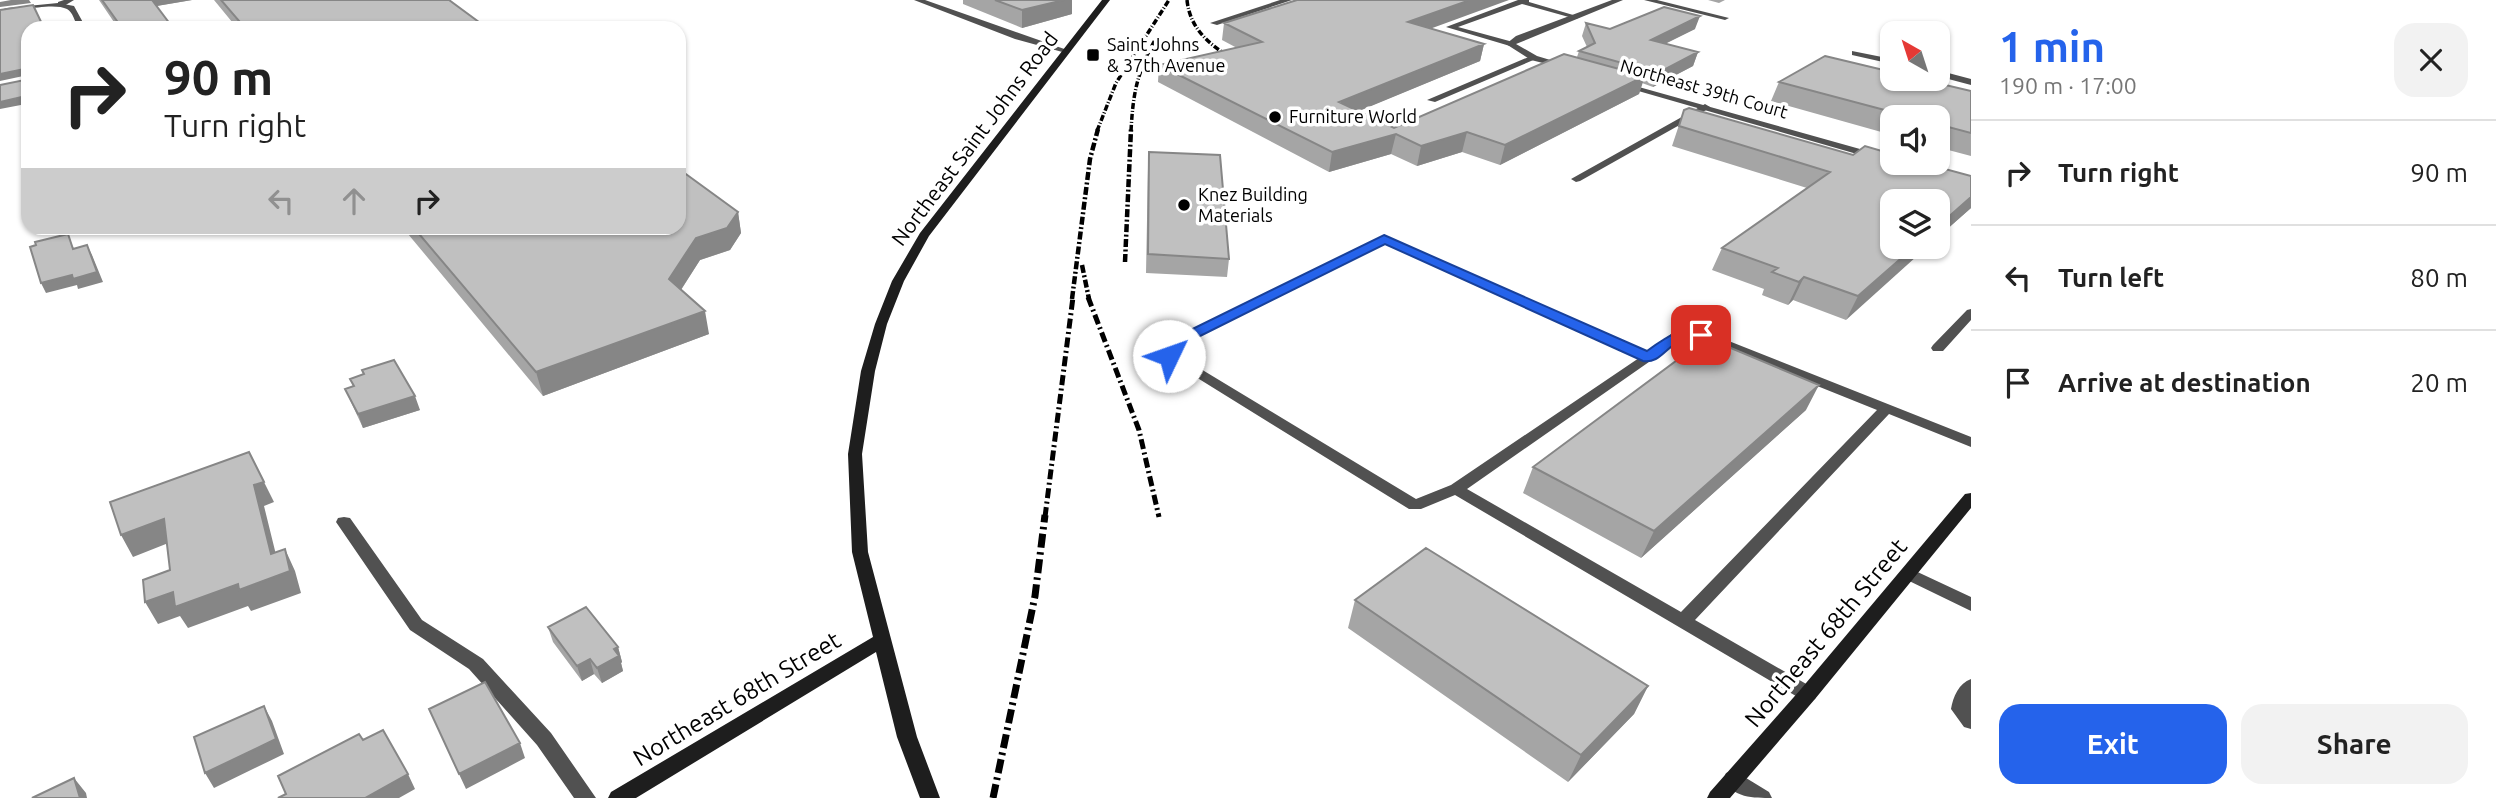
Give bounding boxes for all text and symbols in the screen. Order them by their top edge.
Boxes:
north arrow [1880,21,1950,91]
map controls [1880,21,1950,259]
text: 1 min [1999,23,2105,70]
button: close [2394,23,2468,97]
street label: Northeast Saint Johns Road [886,27,1062,250]
place label: Saint Johns & 37th Avenue [1107,34,1225,75]
marker: Saint Johns & 37th Avenue [1085,47,1101,63]
icon: right [49,49,140,140]
text: 90 m [164,49,273,104]
street label: Northeast 39th Court [1618,55,1790,122]
text: 190 m · 17:00 [1999,73,2137,98]
button: sound [1880,105,1950,175]
place label: Furniture World [1289,106,1417,126]
text: Turn right [164,107,306,143]
marker: Furniture World [1267,109,1283,125]
icon: right [1999,154,2037,192]
text: Turn right [2058,158,2179,187]
text: 90 m [2410,158,2468,187]
icon: left [262,182,300,220]
icon: ahead [335,182,373,220]
icon: right [408,182,446,220]
place label: Knez Building Materials [1198,184,1308,225]
button: layers [1880,189,1950,259]
marker: Knez Building Materials [1176,197,1192,213]
icon: left [1999,259,2037,297]
text: Turn left [2058,263,2164,292]
text: 80 m [2410,263,2468,292]
pin [1671,305,1731,365]
icon: arrive [1682,316,1720,354]
position arrow [1132,319,1206,393]
icon: arrive [1999,364,2037,402]
text: Arrive at destination [2058,368,2311,397]
text: 20 m [2410,368,2468,397]
street label: Northeast 68th Street [1739,533,1913,732]
street label: Northeast 68th Street [628,626,846,771]
button: Exit [1999,704,2227,784]
button: Share [2241,704,2468,784]

